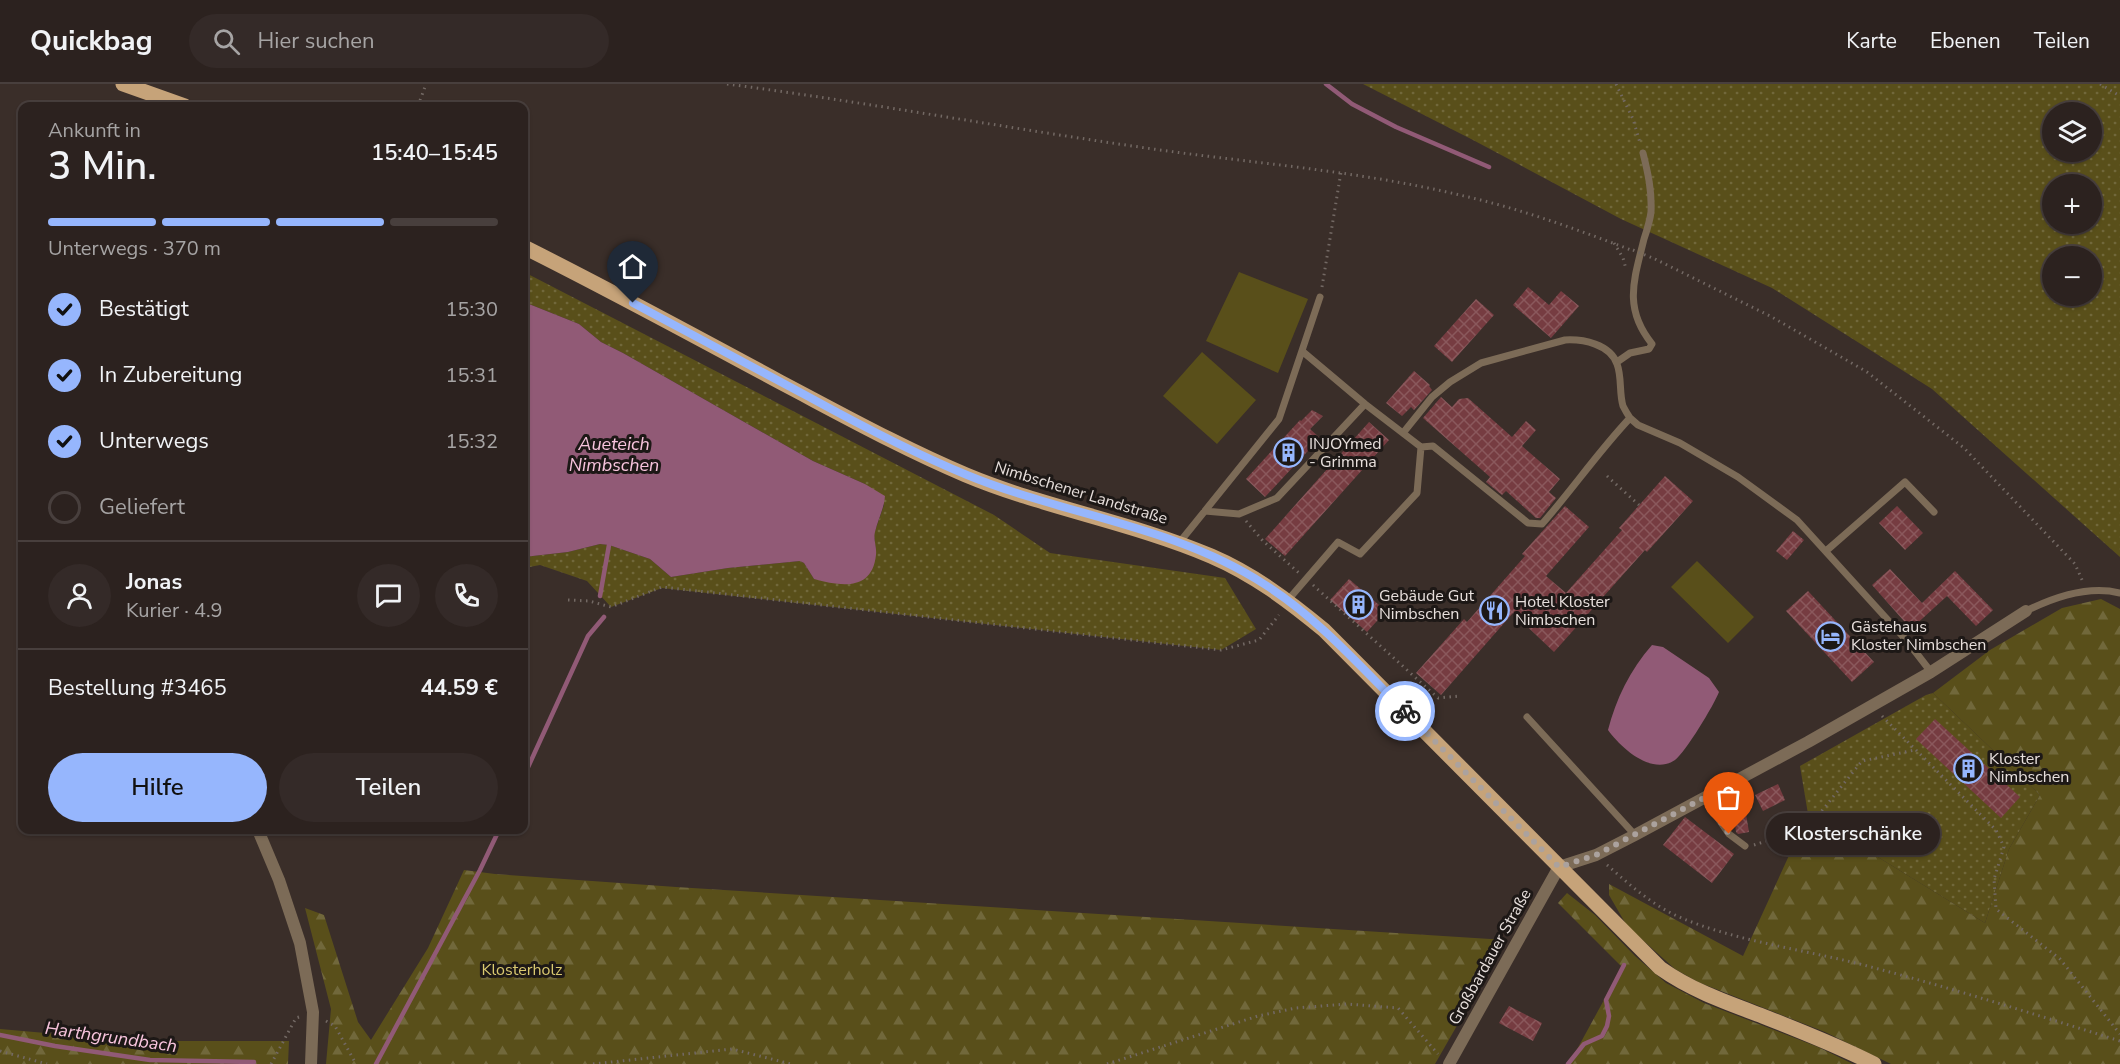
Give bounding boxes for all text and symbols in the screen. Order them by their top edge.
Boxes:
search box [189,14,609,68]
text: Quickbag [30,22,153,60]
icon: search [210,25,243,58]
text: Hier suchen [258,26,374,56]
text: Karte [1846,27,1897,55]
text: Ebenen [1930,27,2001,55]
text: Teilen [2034,27,2090,55]
map controls [2042,102,2102,306]
button: layers [2042,102,2102,162]
text: Ankunft in [48,117,141,144]
text: 15:40–15:45 [371,138,498,168]
text: 3 Min. [48,140,156,193]
button: + [2042,174,2102,234]
text: Unterwegs · 370 m [48,235,221,262]
pin [607,241,658,303]
button: − [2042,246,2102,306]
icon: home [616,250,649,283]
icon: check [48,293,81,326]
text: Bestätigt [99,294,189,324]
text: 15:30 [445,296,498,323]
icon: check [48,359,81,392]
text: In Zubereitung [99,360,242,390]
text: 15:31 [445,362,498,389]
icon: check [48,425,81,458]
text: Unterwegs [99,426,209,456]
text: 15:32 [445,428,498,455]
water label: Aueteich Nimbschen [569,432,659,477]
place label: INJOYmed - Grimma [1309,433,1382,473]
building icon: INJOYmed - Grimma [1272,437,1304,469]
street label: Nimbschener Landstraße [992,456,1170,530]
text: Geliefert [99,492,185,522]
button: person [48,564,111,627]
button: chat [357,564,420,627]
button: phone [435,564,498,627]
text: Jonas [126,567,182,597]
place label: Gebäude Gut Nimbschen [1379,585,1474,625]
building icon: Gebäude Gut Nimbschen [1342,589,1374,621]
place label: Hotel Kloster Nimbschen [1515,591,1610,631]
restaurant icon: Hotel Kloster Nimbschen [1478,595,1510,627]
text: Kurier · 4.9 [126,597,223,624]
place label: Gästehaus Kloster Nimbschen [1851,616,1986,656]
hotel icon: Gästehaus Kloster Nimbschen [1814,620,1846,652]
text: Bestellung #3465 [48,673,227,703]
text: 44.59 € [421,673,498,703]
courier [1375,681,1435,741]
icon: bike [1389,695,1422,728]
place label: Kloster Nimbschen [1989,748,2069,788]
building icon: Kloster Nimbschen [1952,752,1984,784]
button: Hilfe [48,753,267,822]
button: Teilen [279,753,498,822]
pin [1703,772,1754,834]
icon: bag [1712,781,1745,814]
callout: Klosterschänke [1765,813,1939,855]
text: Klosterschänke [1784,820,1922,847]
street label: Großbardauer Straße [1443,885,1537,1029]
park label: Klosterholz [481,959,563,981]
water label: Harthgrundbach [43,1016,179,1058]

